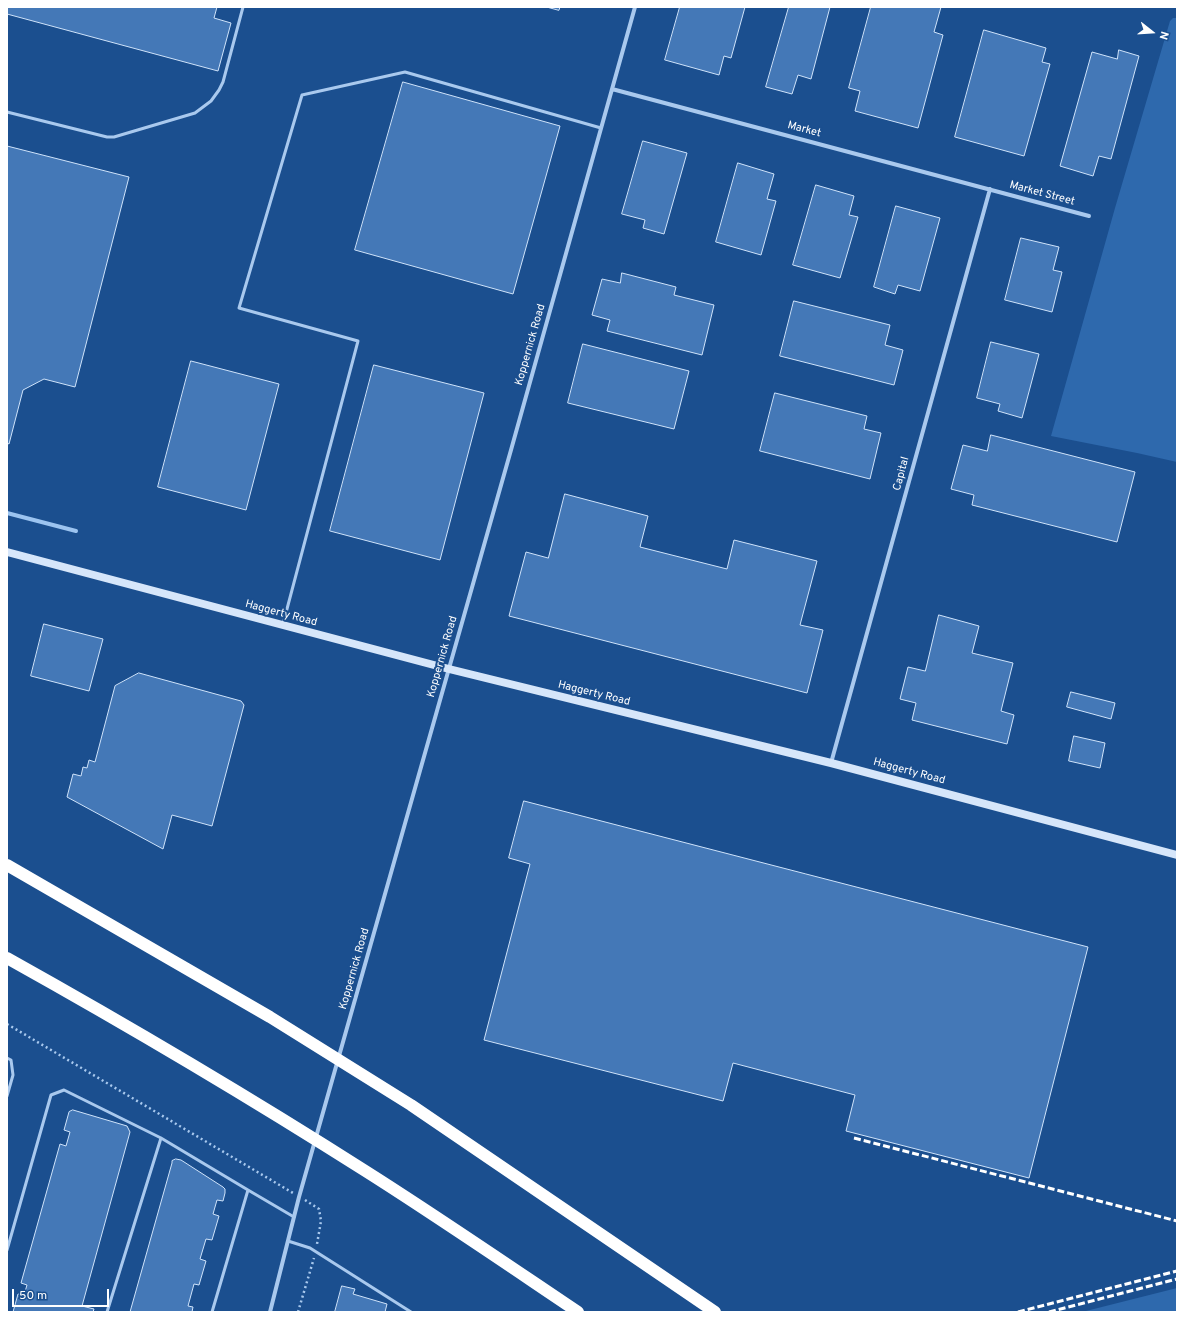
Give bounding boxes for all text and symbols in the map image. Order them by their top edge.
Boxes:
north arrow [1132,12,1172,52]
text: N [1156,30,1171,41]
street label: Market [786,119,822,141]
street label: Market Street [1008,179,1076,209]
street label: Koppernick Road [513,303,549,387]
street label: Capital [891,455,913,493]
street label: Haggerty Road [244,598,318,630]
street label: Koppernick Road [425,615,461,699]
street label: Haggerty Road [557,679,631,709]
street label: Haggerty Road [872,756,946,788]
street label: Koppernick Road [337,927,373,1011]
scale bar [14,1281,111,1307]
text: 50 m [19,1288,47,1304]

